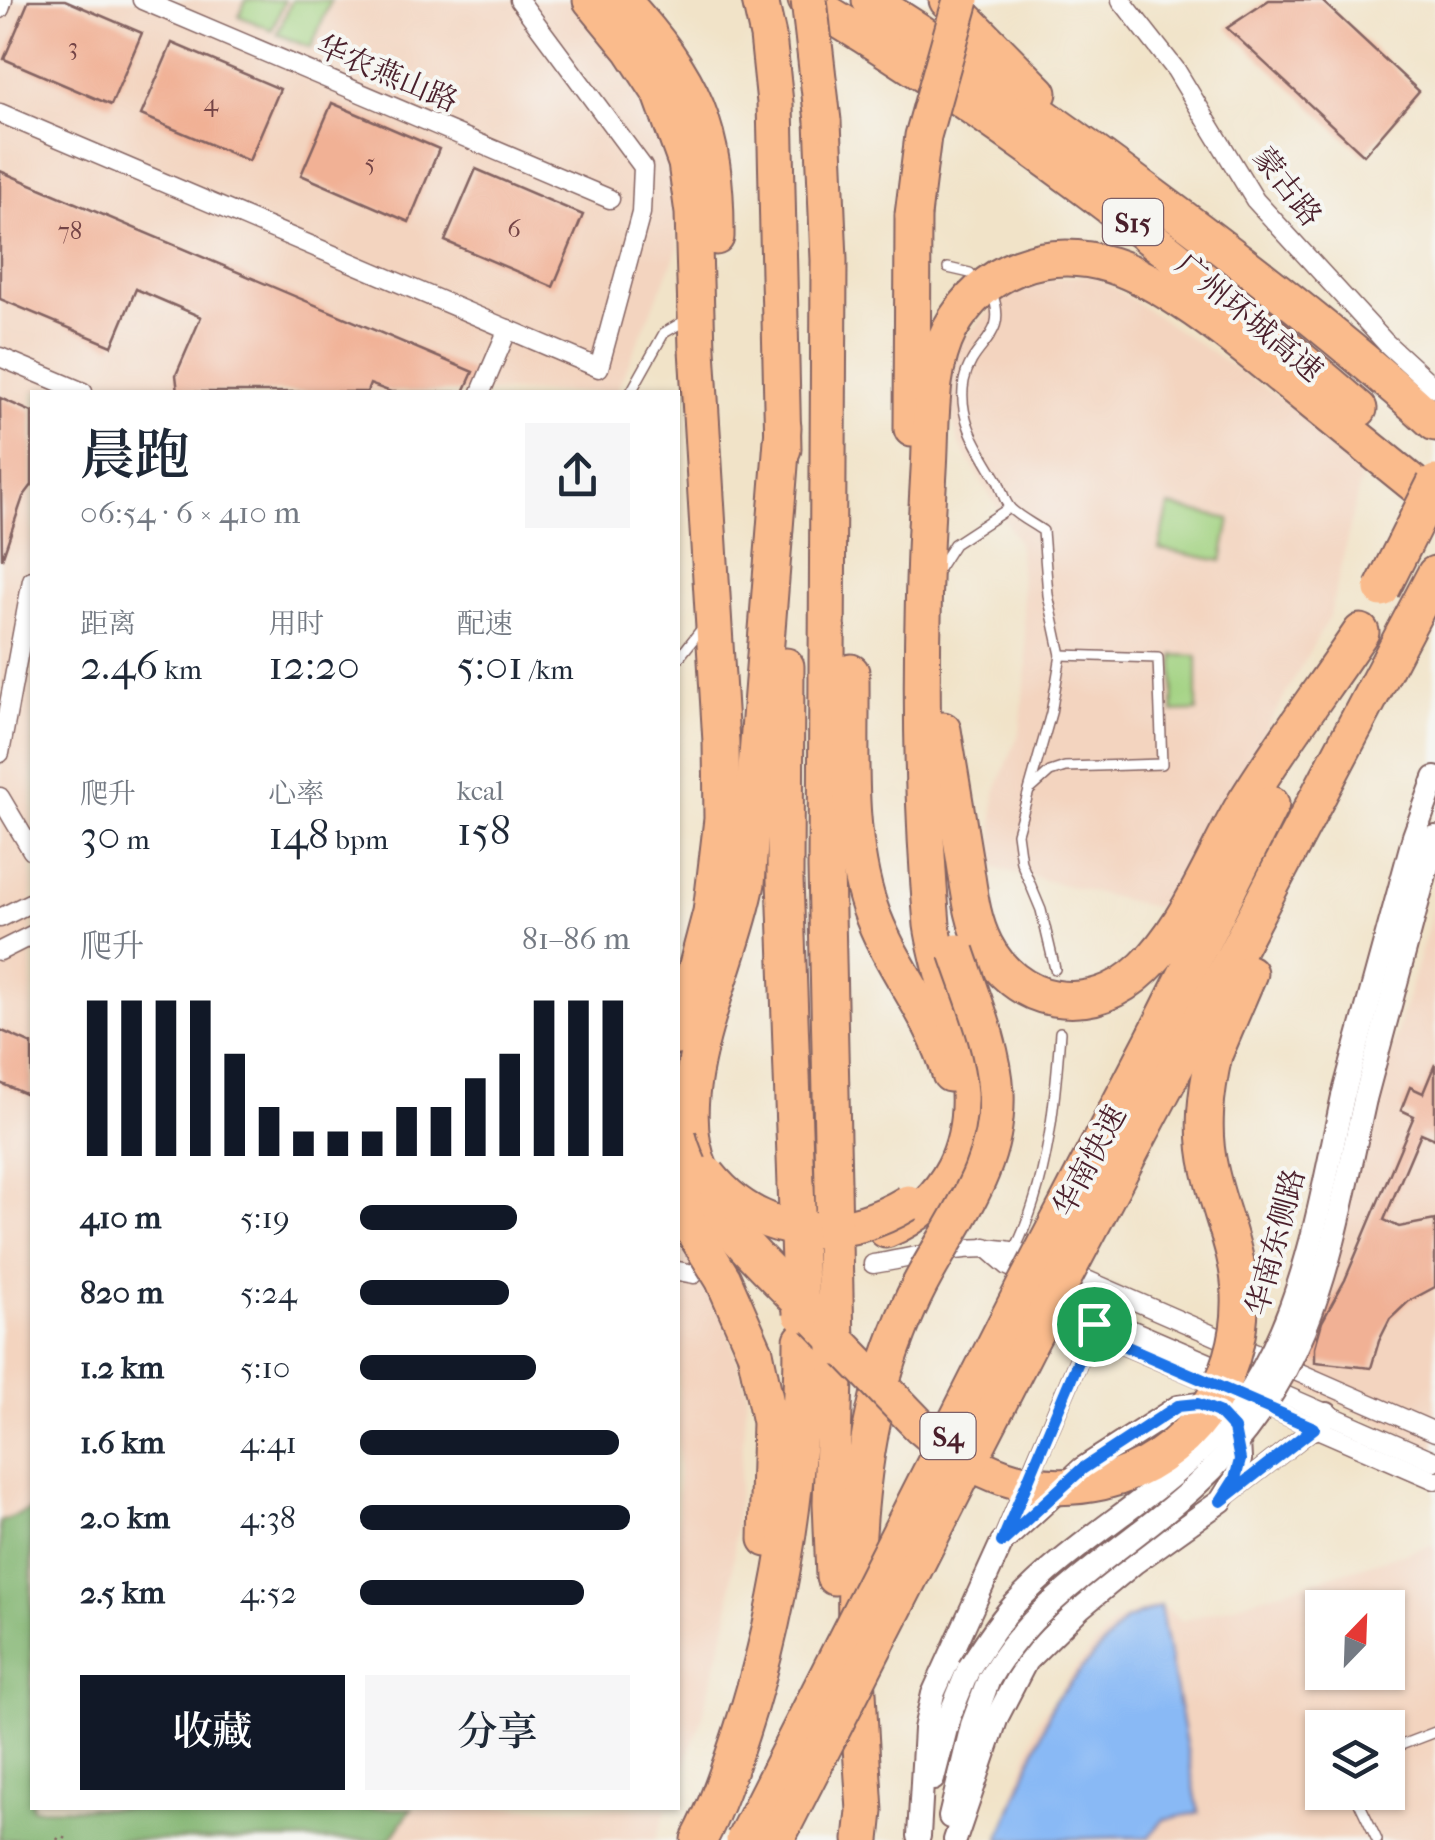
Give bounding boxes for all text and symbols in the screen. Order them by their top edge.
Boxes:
street label: 华农燕山路 [311,29,463,119]
house number: 3 [68,32,78,61]
house number: 4 [204,88,220,117]
street label: 蒙古路 [1246,141,1328,233]
house number: 5 [365,148,375,177]
road number: S15 [1103,199,1163,245]
house number: 6 [507,214,521,243]
house number: 78 [58,216,82,245]
street label: 广州环城高速 [1169,247,1329,389]
button: share [525,423,630,528]
text: 晨跑 [80,424,190,488]
text: 06:54 · 6 × 410 m [80,494,300,531]
text: 距离 [80,607,136,640]
text: 用时 [268,607,324,640]
text: 配速 [457,607,513,640]
text: 2.46 [80,641,158,690]
text: 12:20 [268,641,360,690]
text: 5:01 [457,641,523,690]
text: km [158,653,202,686]
text: /km [523,653,573,686]
text: kcal [457,774,504,807]
text: 爬升 [80,777,136,810]
text: 心率 [268,777,324,810]
text: 158 [457,807,511,856]
text: 30 [80,811,120,860]
text: 148 [268,811,329,860]
text: m [120,823,150,856]
text: bpm [329,823,388,856]
text: 81–86 m [522,920,630,957]
text: 爬升 [80,928,144,965]
street label: 华南快速 [1046,1100,1134,1222]
street label: 华南东侧路 [1240,1165,1312,1319]
text: 410 m [80,1199,161,1236]
text: 5:19 [240,1199,290,1236]
text: 820 m [80,1274,164,1311]
text: 5:24 [240,1274,297,1311]
pin [1052,1282,1137,1367]
icon: arrive [1067,1297,1122,1352]
text: 1.2 km [80,1349,164,1386]
text: 5:10 [240,1349,290,1386]
road number: S4 [920,1413,976,1459]
text: 1.6 km [80,1424,165,1461]
text: 4:41 [240,1424,297,1461]
text: 2.0 km [80,1499,170,1536]
text: 4:38 [240,1499,296,1536]
text: 2.5 km [80,1574,165,1611]
text: 4:52 [240,1574,297,1611]
north arrow [1305,1590,1405,1690]
map controls [1305,1590,1405,1810]
button: 收藏 [80,1675,345,1790]
button: 分享 [365,1675,630,1790]
button: layers [1305,1710,1405,1810]

